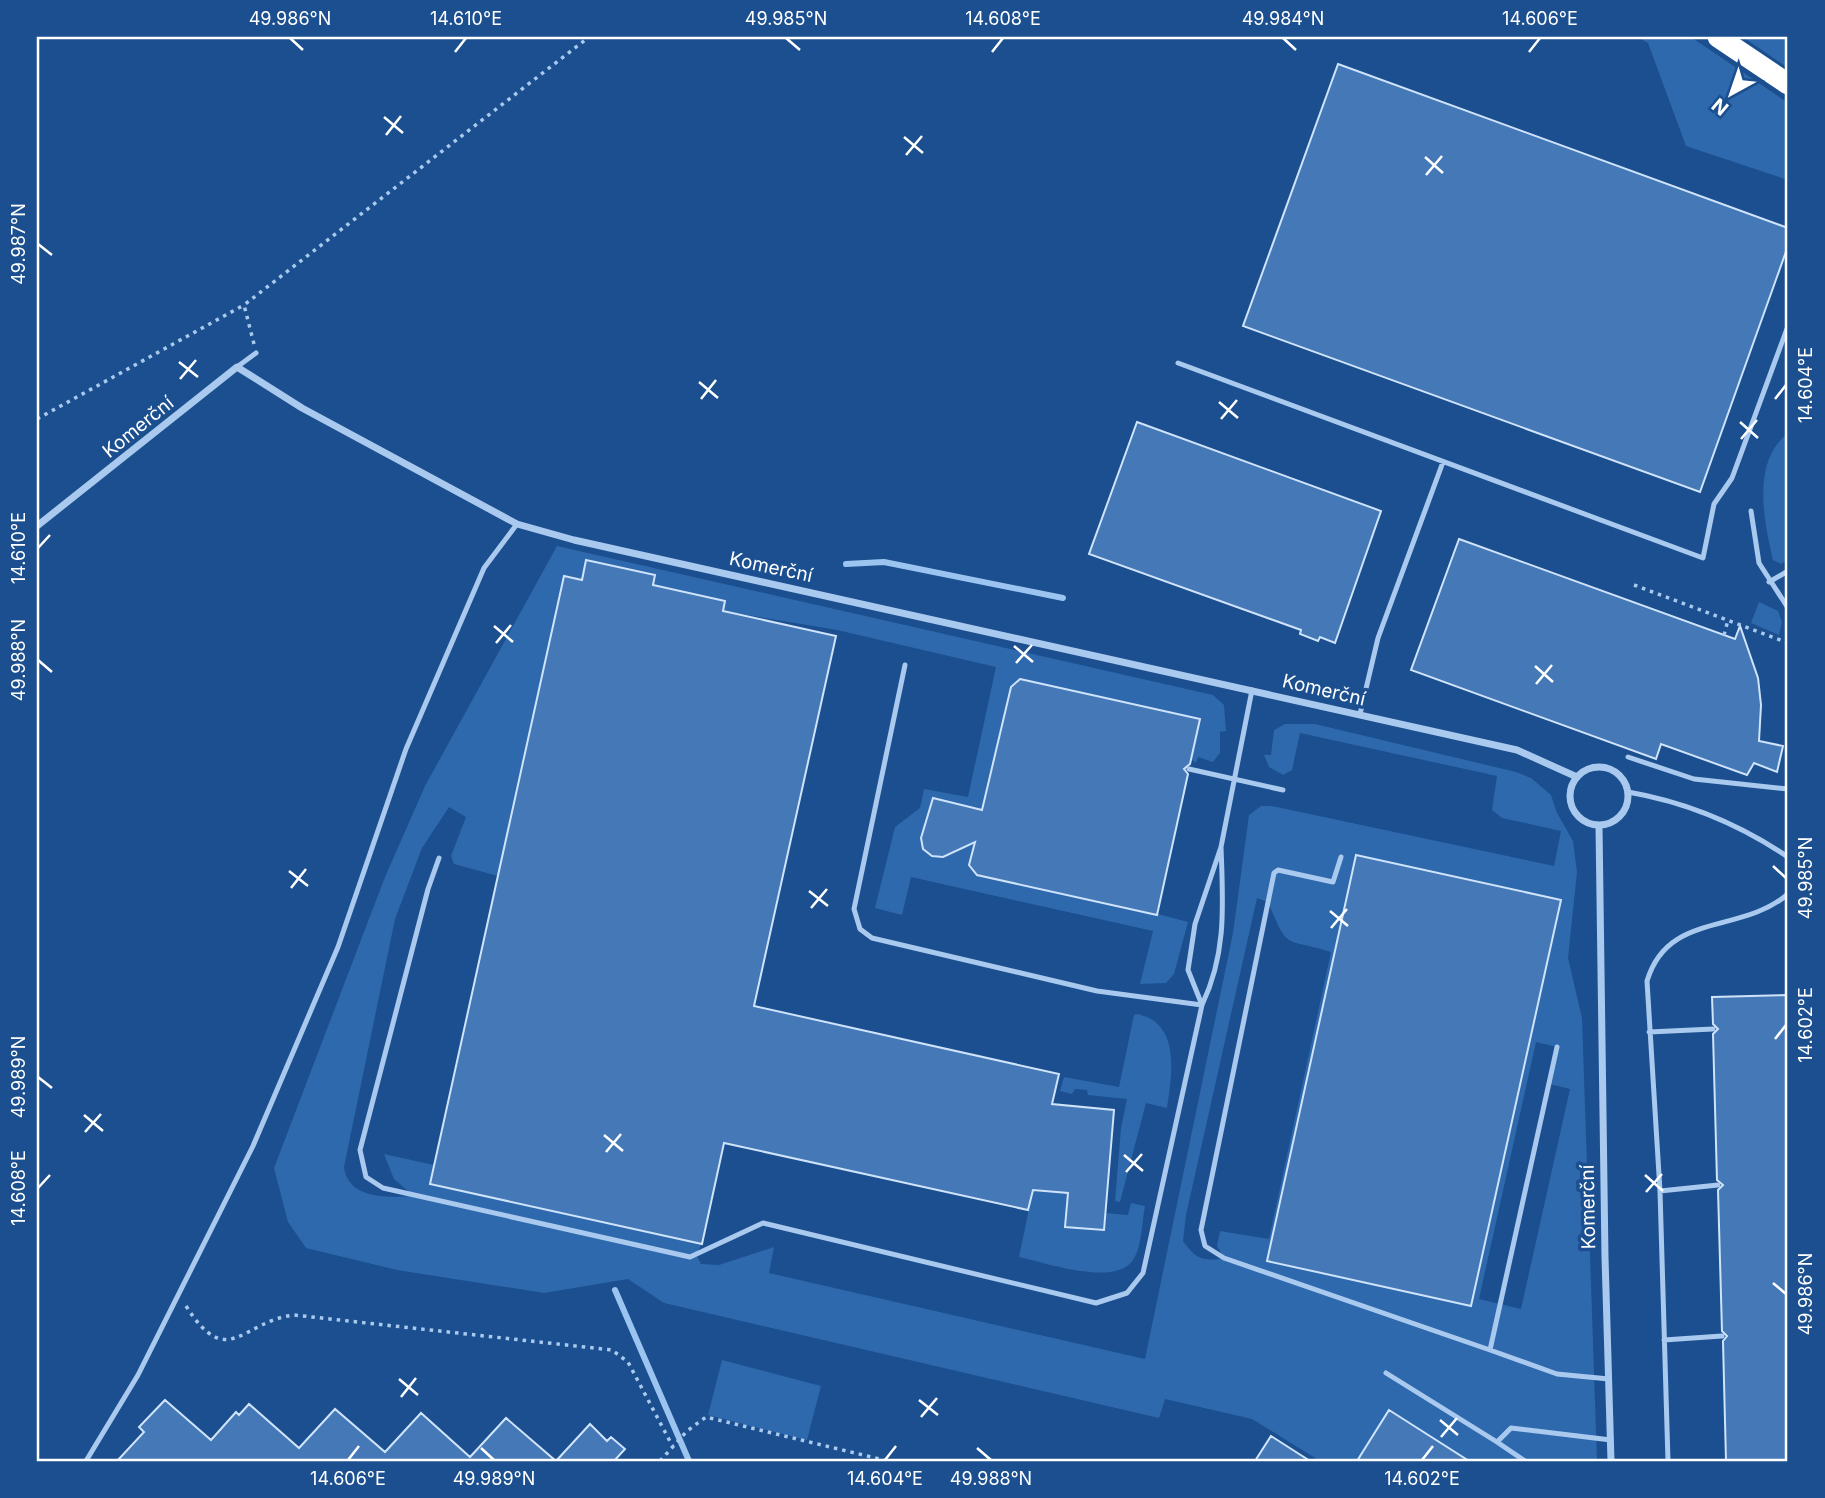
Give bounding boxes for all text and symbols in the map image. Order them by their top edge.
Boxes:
text: 49.986°N [249,8,331,29]
text: 14.610°E [430,8,502,29]
text: 49.985°N [745,8,827,29]
text: 14.608°E [965,8,1041,29]
text: 49.984°N [1242,8,1324,29]
text: 14.606°E [1502,8,1578,29]
north arrow [1696,60,1766,130]
text: N [1707,93,1733,120]
text: 49.987°N [8,203,29,285]
text: 14.604°E [1795,347,1816,423]
street label: Komerční [98,391,178,463]
text: 14.610°E [8,512,29,584]
street label: Komerční [727,547,815,587]
text: 49.988°N [8,619,29,701]
street label: Komerční [1280,669,1368,711]
text: 49.985°N [1795,837,1816,919]
text: 14.602°E [1795,987,1816,1063]
text: 49.989°N [8,1036,29,1118]
text: 14.608°E [8,1150,29,1226]
street label: Komerční [1576,1164,1600,1250]
text: 49.986°N [1795,1253,1816,1335]
text: 14.606°E [310,1468,386,1489]
text: 49.989°N [453,1468,535,1489]
text: 14.604°E [847,1468,923,1489]
text: 49.988°N [950,1468,1032,1489]
text: 14.602°E [1384,1468,1460,1489]

